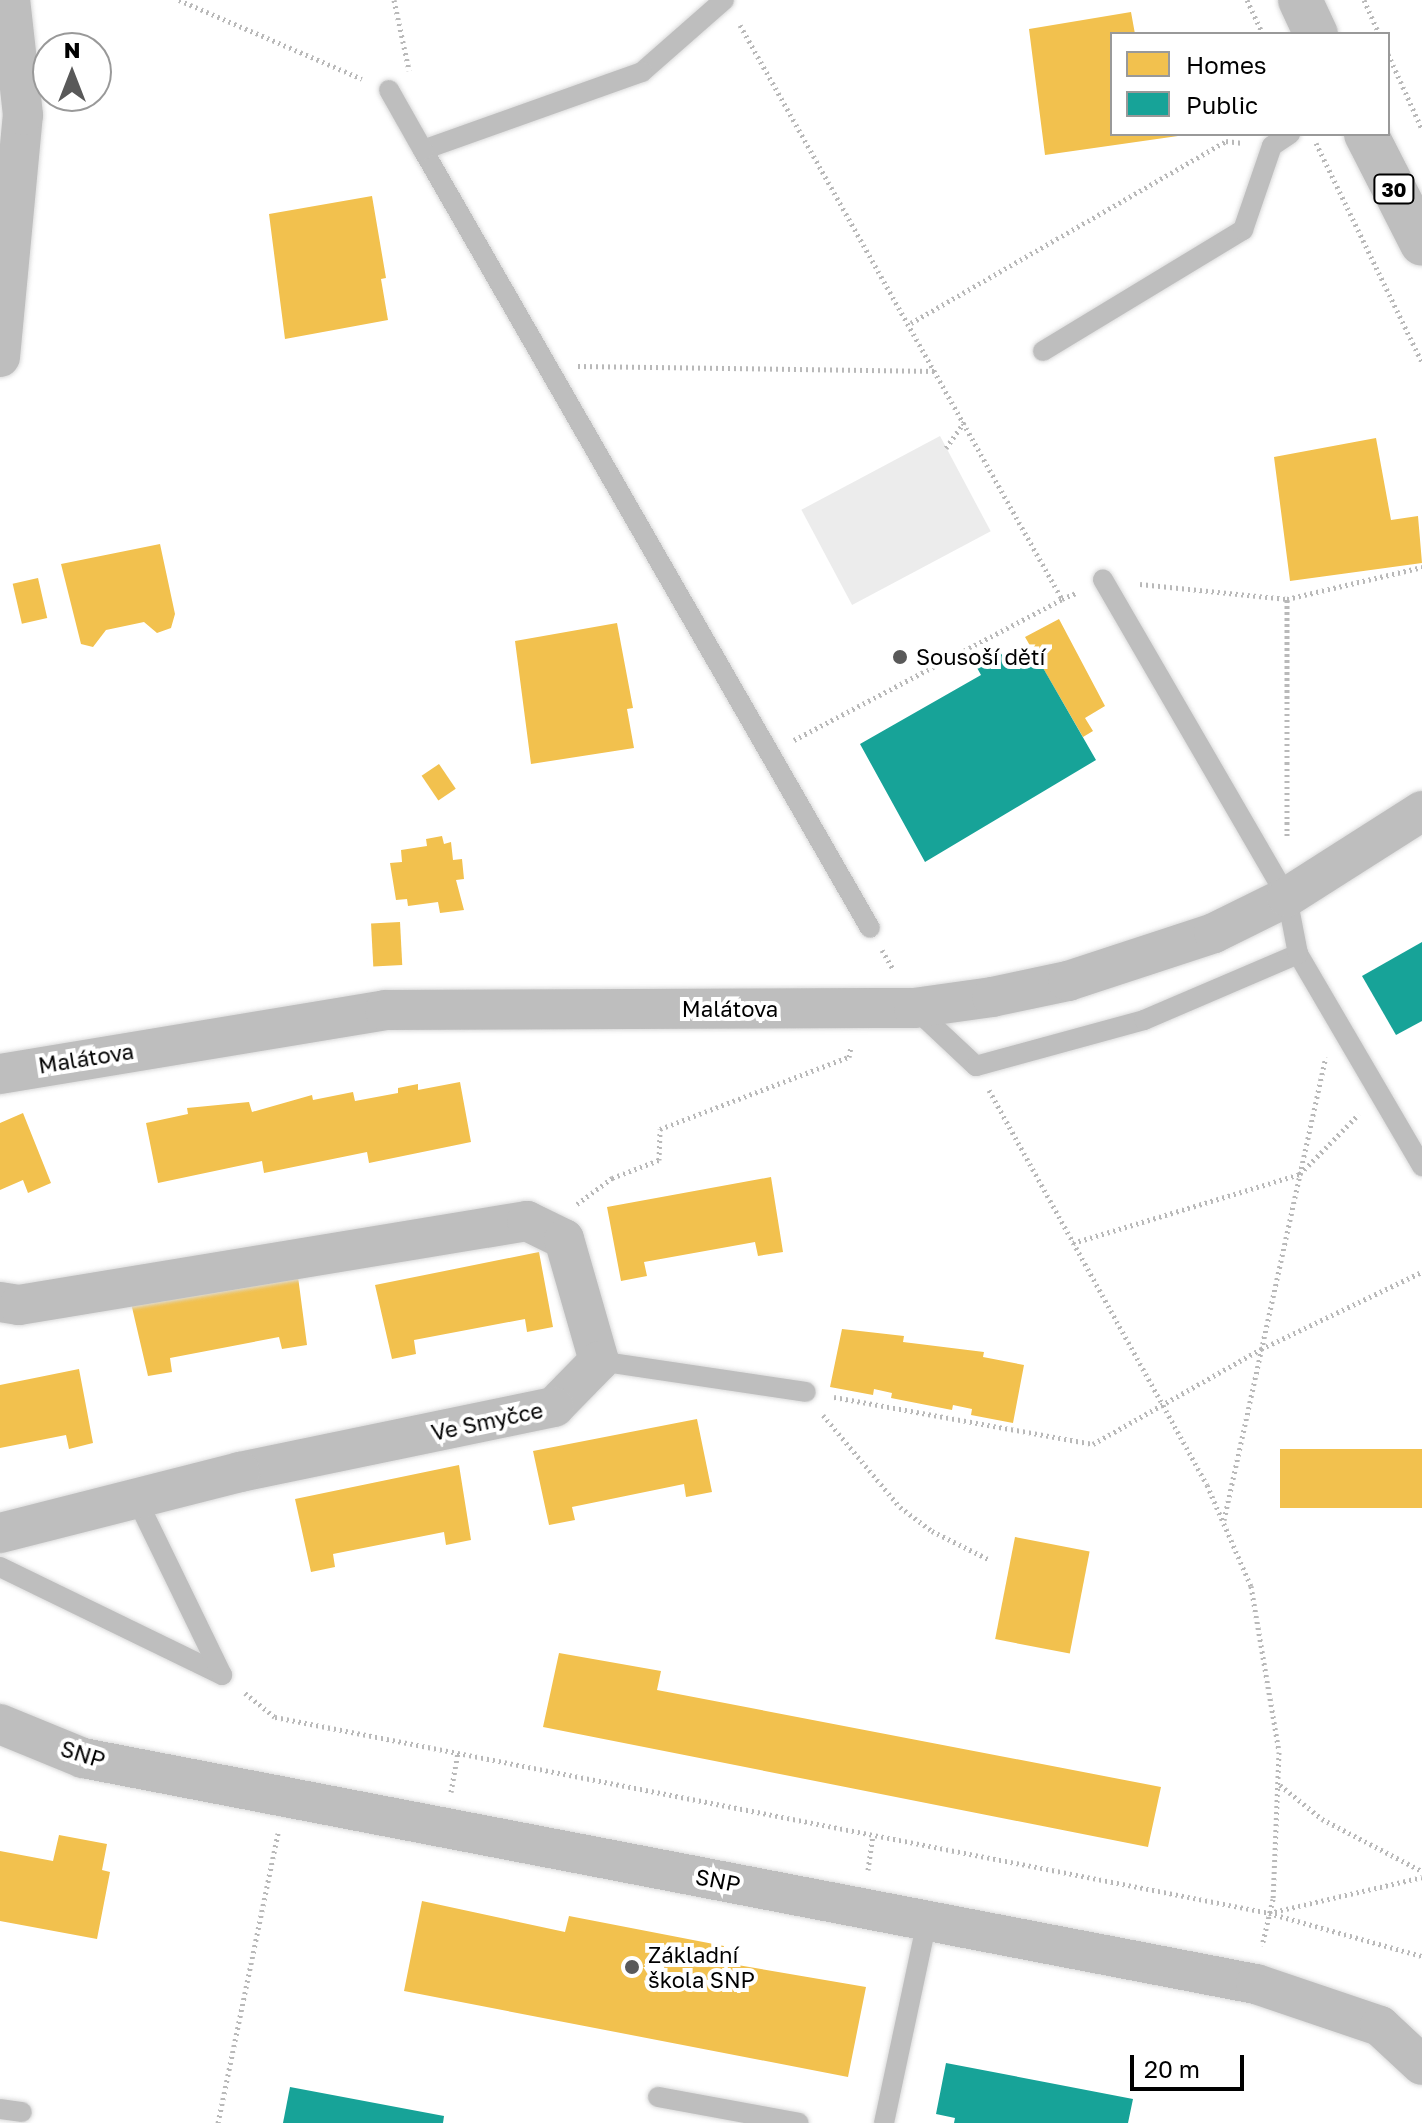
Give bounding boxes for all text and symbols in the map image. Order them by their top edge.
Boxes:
north arrow [32,32,112,112]
legend [1110,32,1390,136]
text: N [64,36,80,63]
text: Homes [1186,50,1267,79]
text: Public [1186,90,1258,119]
road number: 30 [1372,173,1416,205]
place label: Sousoší dětí [916,644,1045,670]
marker: Sousoší dětí [891,648,909,666]
street label: Malátova [682,996,778,1022]
street label: Malátova [36,1037,136,1079]
street label: Ve Smyčce [429,1396,545,1446]
street label: SNP [58,1735,108,1773]
street label: SNP [693,1863,743,1897]
place label: Základní škola SNP [648,1941,755,1992]
marker: Základní škola SNP [623,1958,641,1976]
scale bar [1134,2039,1248,2089]
text: 20 m [1144,2054,1200,2083]

